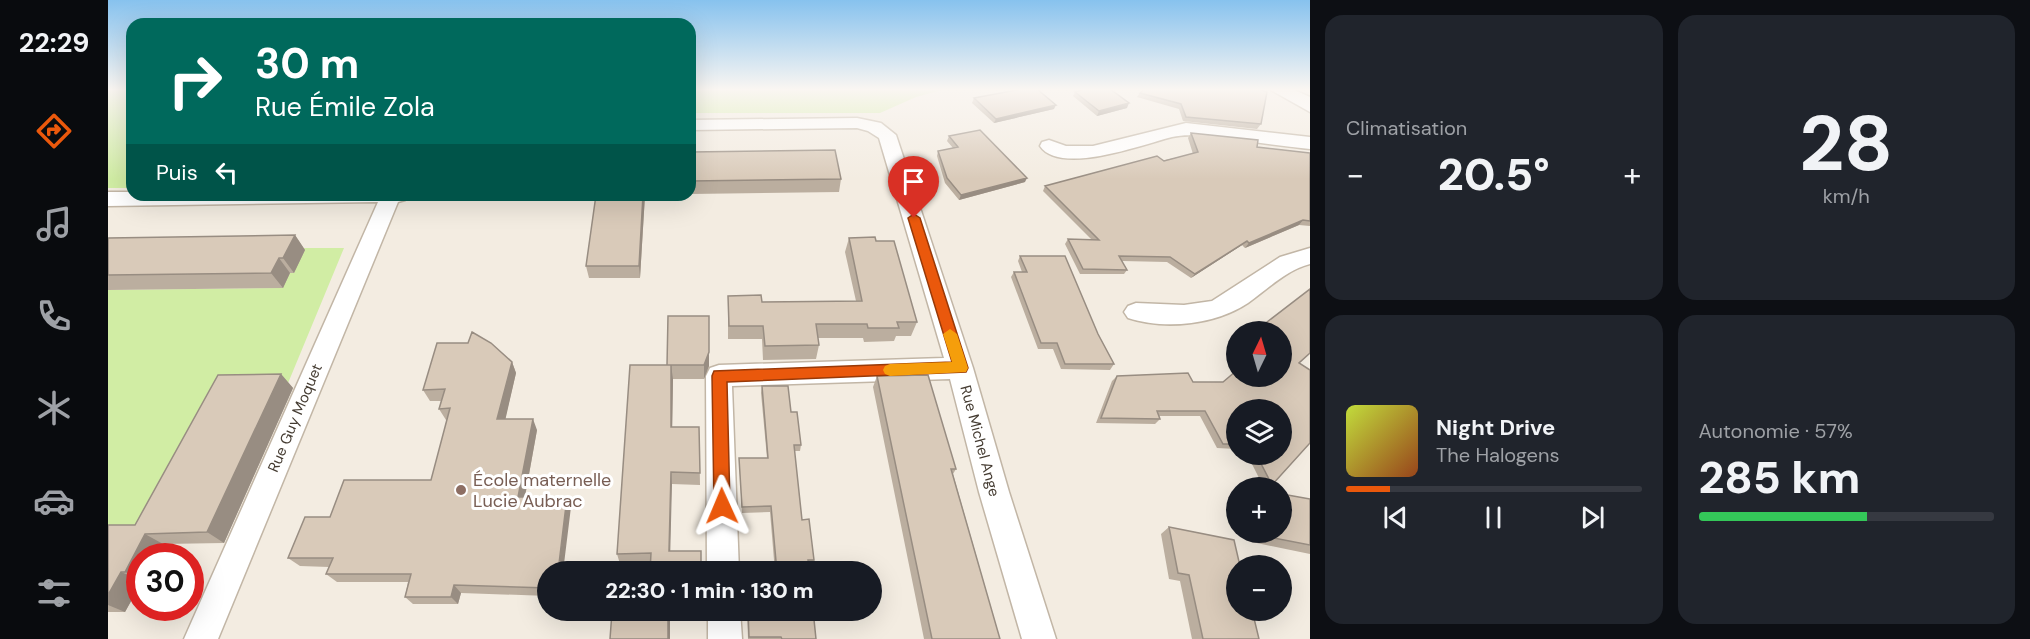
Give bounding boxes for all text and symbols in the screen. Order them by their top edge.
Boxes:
text: 22:29 [19,25,89,60]
text: 30 m [255,36,359,91]
icon: right [156,42,234,120]
text: Rue Émile Zola [255,89,435,124]
text: 28 [1799,93,1893,194]
icon: directions [33,110,75,152]
text: Climatisation [1346,115,1467,141]
text: 20.5° [1438,145,1550,204]
text: − [1346,153,1364,196]
text: + [1623,153,1641,196]
icon: left [210,156,243,189]
pin [888,156,939,218]
text: Puis [156,158,198,187]
icon: arrive [897,165,930,198]
text: km/h [1823,183,1870,209]
icon: music [33,203,75,245]
icon: phone [33,295,75,337]
north arrow [1226,321,1292,387]
map controls [1226,321,1292,621]
street label: Rue Guy Moquet [263,361,327,475]
street label: Rue Michel Ange [956,383,1004,499]
icon: climate [33,387,75,429]
button: layers [1226,399,1292,465]
text: Night Drive [1436,413,1555,442]
text: Autonomie · 57% [1699,418,1853,444]
text: The Halogens [1436,442,1559,468]
text: 285 km [1699,448,1860,507]
place label: École maternelle Lucie Aubrac [473,468,611,513]
position arrow [690,474,754,538]
button: + [1226,477,1292,543]
icon: car [33,480,75,522]
marker: École maternelle Lucie Aubrac [454,483,468,497]
icon: previous [1379,501,1412,534]
icon: pause [1477,501,1510,534]
icon: next [1576,501,1609,534]
speed limit sign: 30 [126,543,204,621]
button: − [1226,555,1292,621]
icon: filters [33,572,75,614]
text: 22:30 · 1 min · 130 m [605,576,814,605]

